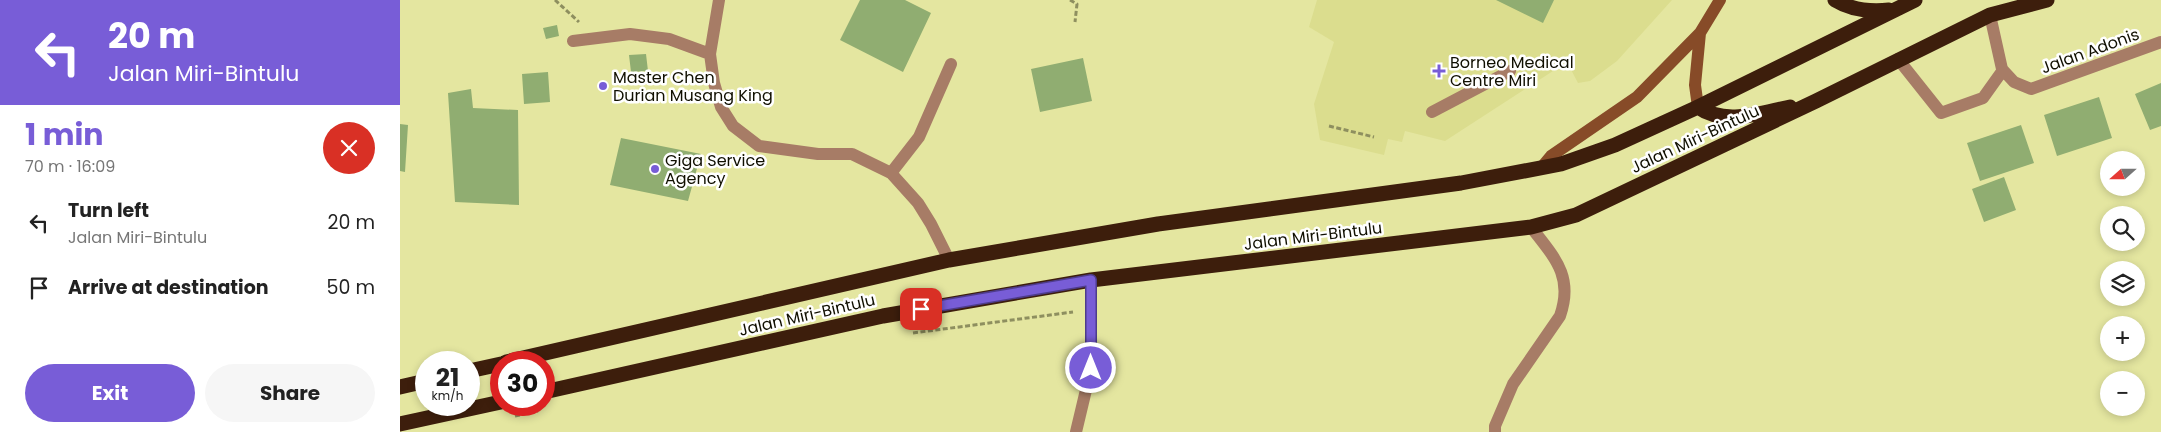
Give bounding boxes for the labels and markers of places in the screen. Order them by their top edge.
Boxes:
place label: Borneo Medical Centre Miri [1450,51,1574,92]
marker: Borneo Medical Centre Miri [1432,64,1446,78]
place label: Master Chen Durian Musang King [613,66,773,107]
marker: Master Chen Durian Musang King [597,80,609,92]
place label: Giga Service Agency [665,149,765,190]
marker: Giga Service Agency [649,163,661,175]
pin [900,288,942,330]

